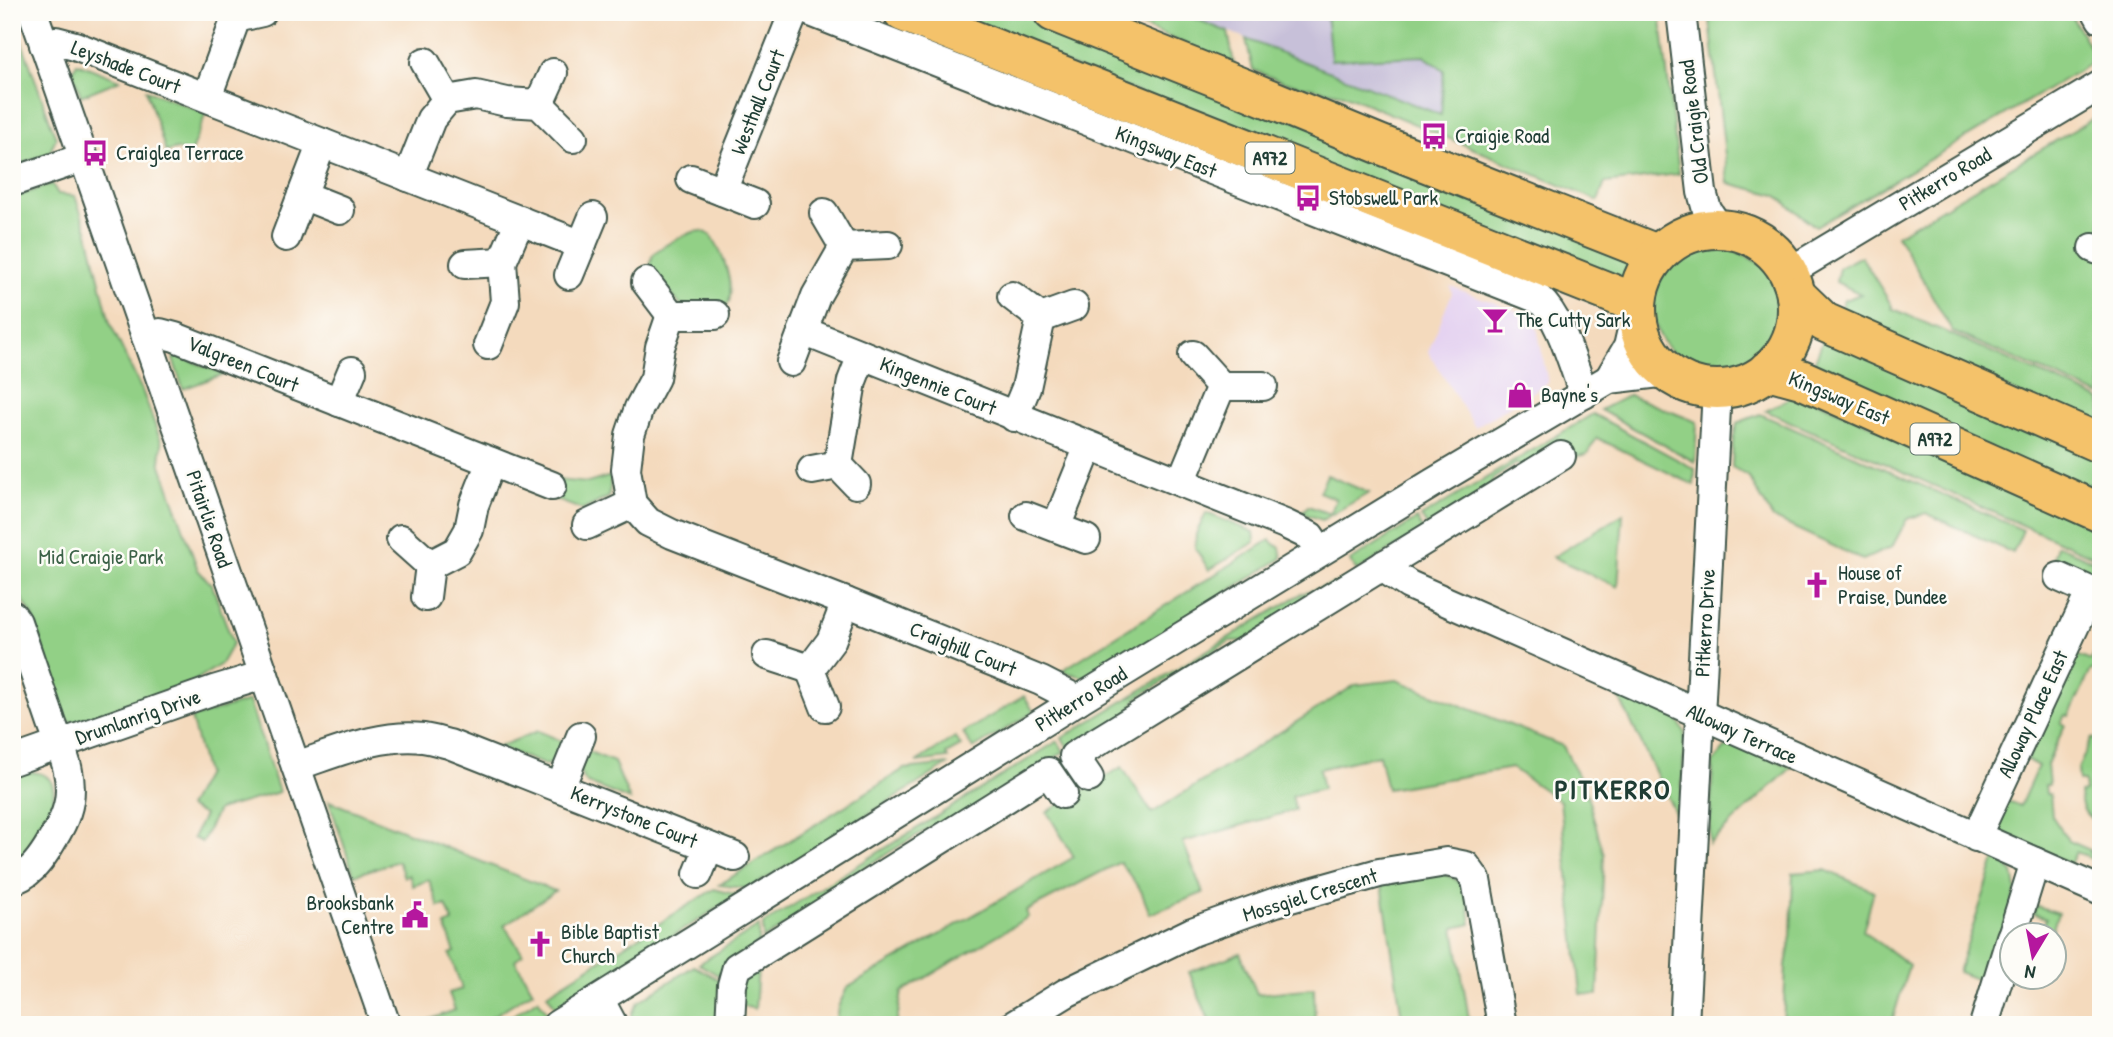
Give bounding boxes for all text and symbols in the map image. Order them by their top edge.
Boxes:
street label: Leyshade Court [67,32,186,101]
street label: Westhall Court [723,44,792,159]
street label: Old Craigie Road [1672,59,1715,186]
street label: Kingsway East [1111,118,1222,185]
bus stop icon: Craigie Road [1419,121,1449,151]
place label: Craigie Road [1455,121,1549,150]
bus stop icon: Craiglea Terrace [80,138,110,168]
place label: Craiglea Terrace [116,138,244,167]
street label: Pitkerro Road [1893,140,1996,218]
road number: A972 [1246,142,1294,174]
bus stop icon: Stobswell Park [1293,183,1323,213]
place label: Stobswell Park [1329,183,1438,212]
bar icon: The Cutty Sark [1480,305,1510,335]
place label: The Cutty Sark [1516,305,1631,334]
street label: Valgreen Court [183,328,304,399]
street label: Kingennie Court [876,349,1002,422]
street label: Kingsway East [1784,363,1895,432]
shop icon: Bayne's [1505,380,1535,410]
place label: Bayne's [1541,380,1598,409]
road number: A972 [1910,424,1960,454]
street label: Pitairlie Road [179,466,240,571]
park label: Mid Craigie Park [38,542,164,571]
place label: House of Praise, Dundee [1838,558,1947,611]
street label: Pitkerro Drive [1687,568,1722,678]
church icon: House of Praise, Dundee [1802,570,1832,600]
street label: Craighill Court [905,614,1022,683]
street label: Alloway Place East [1990,645,2075,782]
street label: Pitkerro Road [1029,659,1132,738]
street label: Drumlanrig Drive [71,682,204,751]
street label: Alloway Terrace [1682,696,1802,771]
district label: PITKERRO [1554,770,1672,808]
street label: Kerrystone Court [566,778,703,855]
street label: Mossgiel Crescent [1239,860,1381,929]
place label: Brooksbank Centre [306,888,394,941]
public building icon: Brooksbank Centre [400,900,430,930]
place label: Bible Baptist Church [561,917,660,970]
north arrow [1997,922,2068,992]
church icon: Bible Baptist Church [525,929,555,959]
text: N [2023,959,2037,986]

